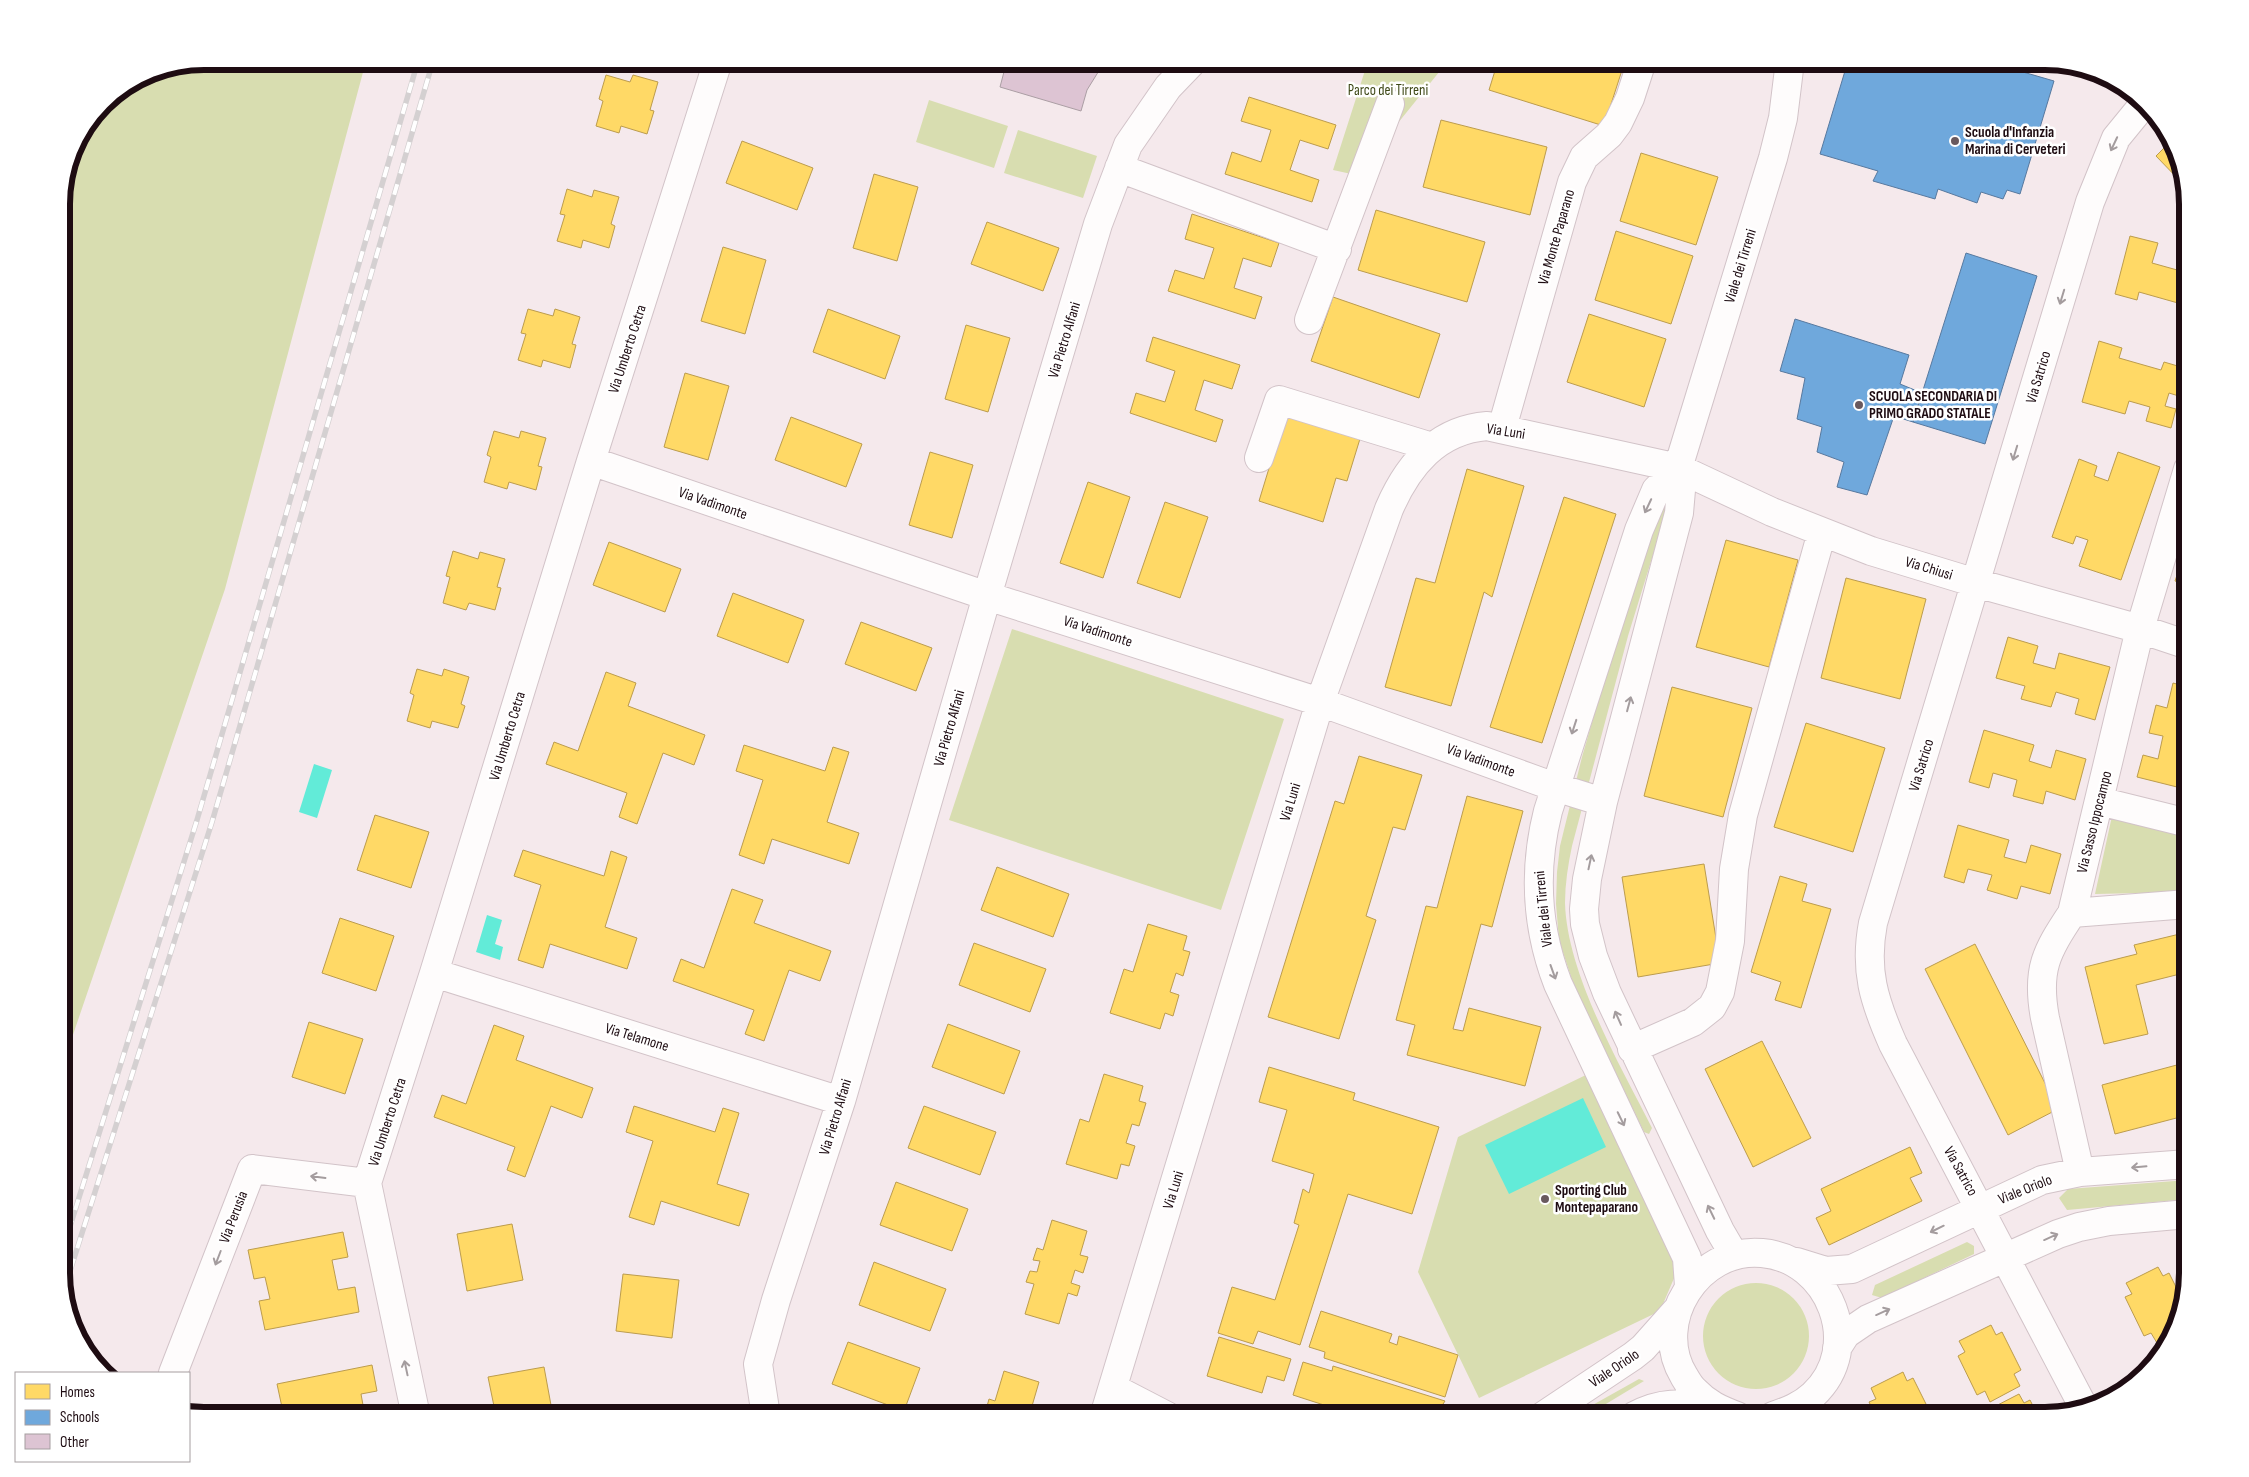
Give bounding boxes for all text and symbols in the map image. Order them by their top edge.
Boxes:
park label: Parco dei Tirreni [1348,81,1428,100]
place label: Scuola d'Infanzia Marina di Cerveteri [1965,123,2066,159]
marker: Scuola d'Infanzia Marina di Cerveteri [1949,135,1961,147]
one-way arrow [2108,136,2118,151]
street label: Via Monte Paparano [1534,187,1579,287]
street label: Viale dei Tirreni [1720,227,1761,305]
one-way arrow [2056,289,2066,305]
street label: Via Pietro Alfani [1044,300,1085,381]
street label: Via Umberto Cetra [604,302,651,396]
street label: Via Satrico [2022,349,2055,406]
place label: SCUOLA SECONDARIA DI PRIMO GRADO STATALE [1869,387,1997,423]
marker: SCUOLA SECONDARIA DI PRIMO GRADO STATALE [1853,399,1865,411]
street label: Via Luni [1485,419,1527,444]
one-way arrow [2010,445,2020,461]
street label: Via Vadimonte [676,483,750,524]
one-way arrow [1643,498,1653,513]
street label: Via Chiusi [1903,552,1955,585]
street label: Via Vadimonte [1061,611,1135,652]
street label: Via Pietro Alfani [930,688,970,769]
street label: Via Umberto Cetra [485,689,530,783]
one-way arrow [1625,697,1634,713]
one-way arrow [1569,718,1579,734]
street label: Via Satrico [1905,737,1938,794]
street label: Via Vadimonte [1444,739,1518,782]
street label: Via Sasso Ippocampo [2073,769,2116,875]
street label: Via Luni [1276,781,1305,823]
one-way arrow [1586,855,1595,871]
street label: Viale dei Tirreni [1530,870,1557,948]
one-way arrow [1549,964,1558,979]
one-way arrow [1613,1011,1622,1026]
street label: Via Telamone [603,1019,671,1056]
street label: Via Umberto Cetra [364,1075,411,1169]
street label: Via Pietro Alfani [815,1077,856,1158]
one-way arrow [1616,1112,1626,1127]
street label: Via Satrico [1939,1143,1982,1199]
one-way arrow [2131,1162,2147,1172]
street label: Via Luni [1159,1169,1188,1211]
street label: Viale Oriolo [1996,1170,2055,1209]
one-way arrow [310,1172,326,1182]
place label: Sporting Club Montepaparano [1555,1181,1638,1217]
street label: Via Perusia [215,1188,252,1246]
marker: Sporting Club Montepaparano [1539,1193,1551,1205]
one-way arrow [1706,1205,1715,1220]
one-way arrow [1930,1225,1945,1234]
one-way arrow [2043,1232,2058,1242]
one-way arrow [212,1251,221,1266]
one-way arrow [1875,1307,1890,1317]
street label: Viale Oriolo [1586,1345,1643,1392]
one-way arrow [400,1360,410,1376]
legend [15,1372,190,1462]
text: Homes [60,1383,95,1402]
text: Schools [60,1408,99,1427]
text: Other [60,1433,89,1452]

